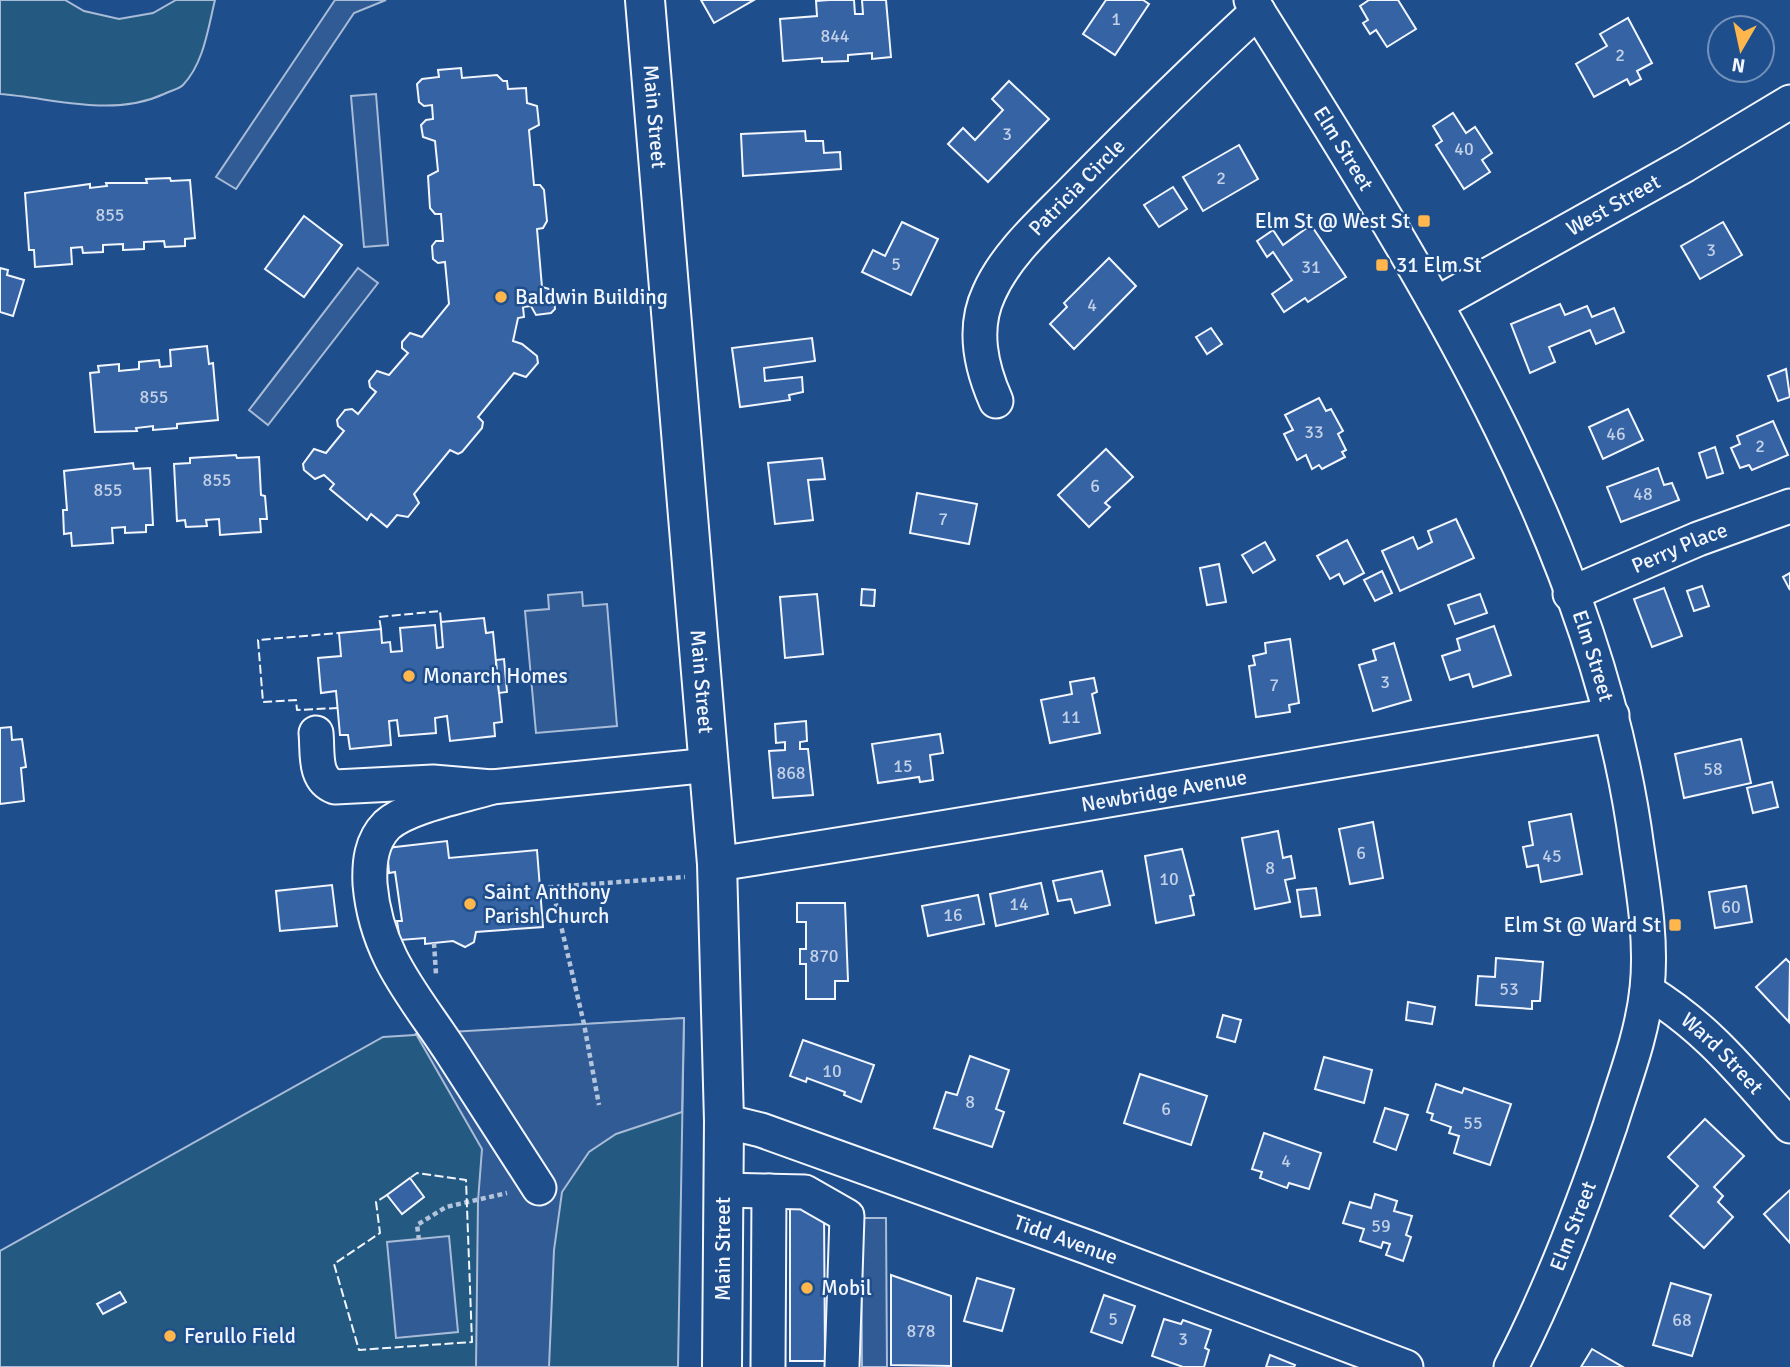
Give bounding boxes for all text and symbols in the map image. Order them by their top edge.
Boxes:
house number: 1 [1111,8,1121,30]
north arrow [1706,14,1776,84]
house number: 844 [820,25,850,47]
house number: 2 [1615,44,1625,66]
text: N [1730,52,1747,78]
street label: Main Street [637,64,672,170]
street label: Elm Street [1308,102,1379,195]
house number: 3 [1002,123,1012,145]
street label: Patricia Circle [1023,133,1130,241]
house number: 40 [1454,138,1474,160]
house number: 2 [1216,167,1226,189]
street label: West Street [1562,168,1665,242]
house number: 855 [95,204,125,226]
place label: Elm St @ West St [1255,208,1410,234]
marker: Elm St @ West St [1416,213,1432,229]
house number: 3 [1706,239,1716,261]
place label: 31 Elm St [1396,252,1482,278]
house number: 5 [891,253,901,275]
house number: 31 [1301,256,1321,278]
marker: 31 Elm St [1374,257,1390,273]
place label: Baldwin Building [515,284,668,310]
marker: Baldwin Building [493,289,509,305]
house number: 4 [1087,294,1097,316]
house number: 855 [139,386,169,408]
house number: 33 [1304,421,1324,443]
house number: 46 [1606,423,1626,445]
house number: 2 [1755,435,1765,457]
house number: 855 [202,469,232,491]
house number: 6 [1090,475,1100,497]
house number: 855 [93,479,123,501]
house number: 48 [1633,483,1653,505]
house number: 7 [938,508,948,530]
street label: Perry Place [1628,517,1731,579]
street label: Elm Street [1567,607,1620,704]
street label: Main Street [685,629,719,735]
place label: Monarch Homes [423,663,568,689]
marker: Monarch Homes [401,668,417,684]
house number: 3 [1380,671,1390,693]
house number: 7 [1269,674,1279,696]
house number: 11 [1061,706,1081,728]
house number: 15 [893,755,913,777]
house number: 58 [1703,758,1723,780]
house number: 868 [776,762,806,784]
street label: Newbridge Avenue [1079,764,1249,818]
house number: 6 [1356,842,1366,864]
house number: 45 [1542,845,1562,867]
house number: 8 [1265,857,1275,879]
house number: 10 [1159,868,1179,890]
place label: Saint Anthony Parish Church [484,879,611,929]
house number: 14 [1009,893,1029,915]
marker: Saint Anthony Parish Church [462,896,478,912]
house number: 60 [1721,896,1741,918]
house number: 16 [943,904,963,926]
place label: Elm St @ Ward St [1503,912,1661,938]
marker: Elm St @ Ward St [1667,917,1683,933]
house number: 870 [809,945,839,967]
house number: 53 [1499,978,1519,1000]
street label: Ward Street [1676,1007,1769,1100]
house number: 10 [822,1060,842,1082]
house number: 8 [965,1091,975,1113]
house number: 6 [1161,1098,1171,1120]
house number: 55 [1463,1112,1483,1134]
house number: 4 [1281,1150,1291,1172]
street label: Elm Street [1544,1177,1602,1275]
street label: Main Street [710,1197,736,1301]
street label: Tidd Avenue [1010,1209,1121,1270]
house number: 59 [1371,1215,1391,1237]
place label: Mobil [821,1275,872,1301]
marker: Mobil [799,1280,815,1296]
house number: 5 [1108,1308,1118,1330]
house number: 68 [1672,1309,1692,1331]
house number: 878 [906,1320,936,1342]
place label: Ferullo Field [184,1323,296,1349]
marker: Ferullo Field [162,1328,178,1344]
house number: 3 [1178,1328,1188,1350]

